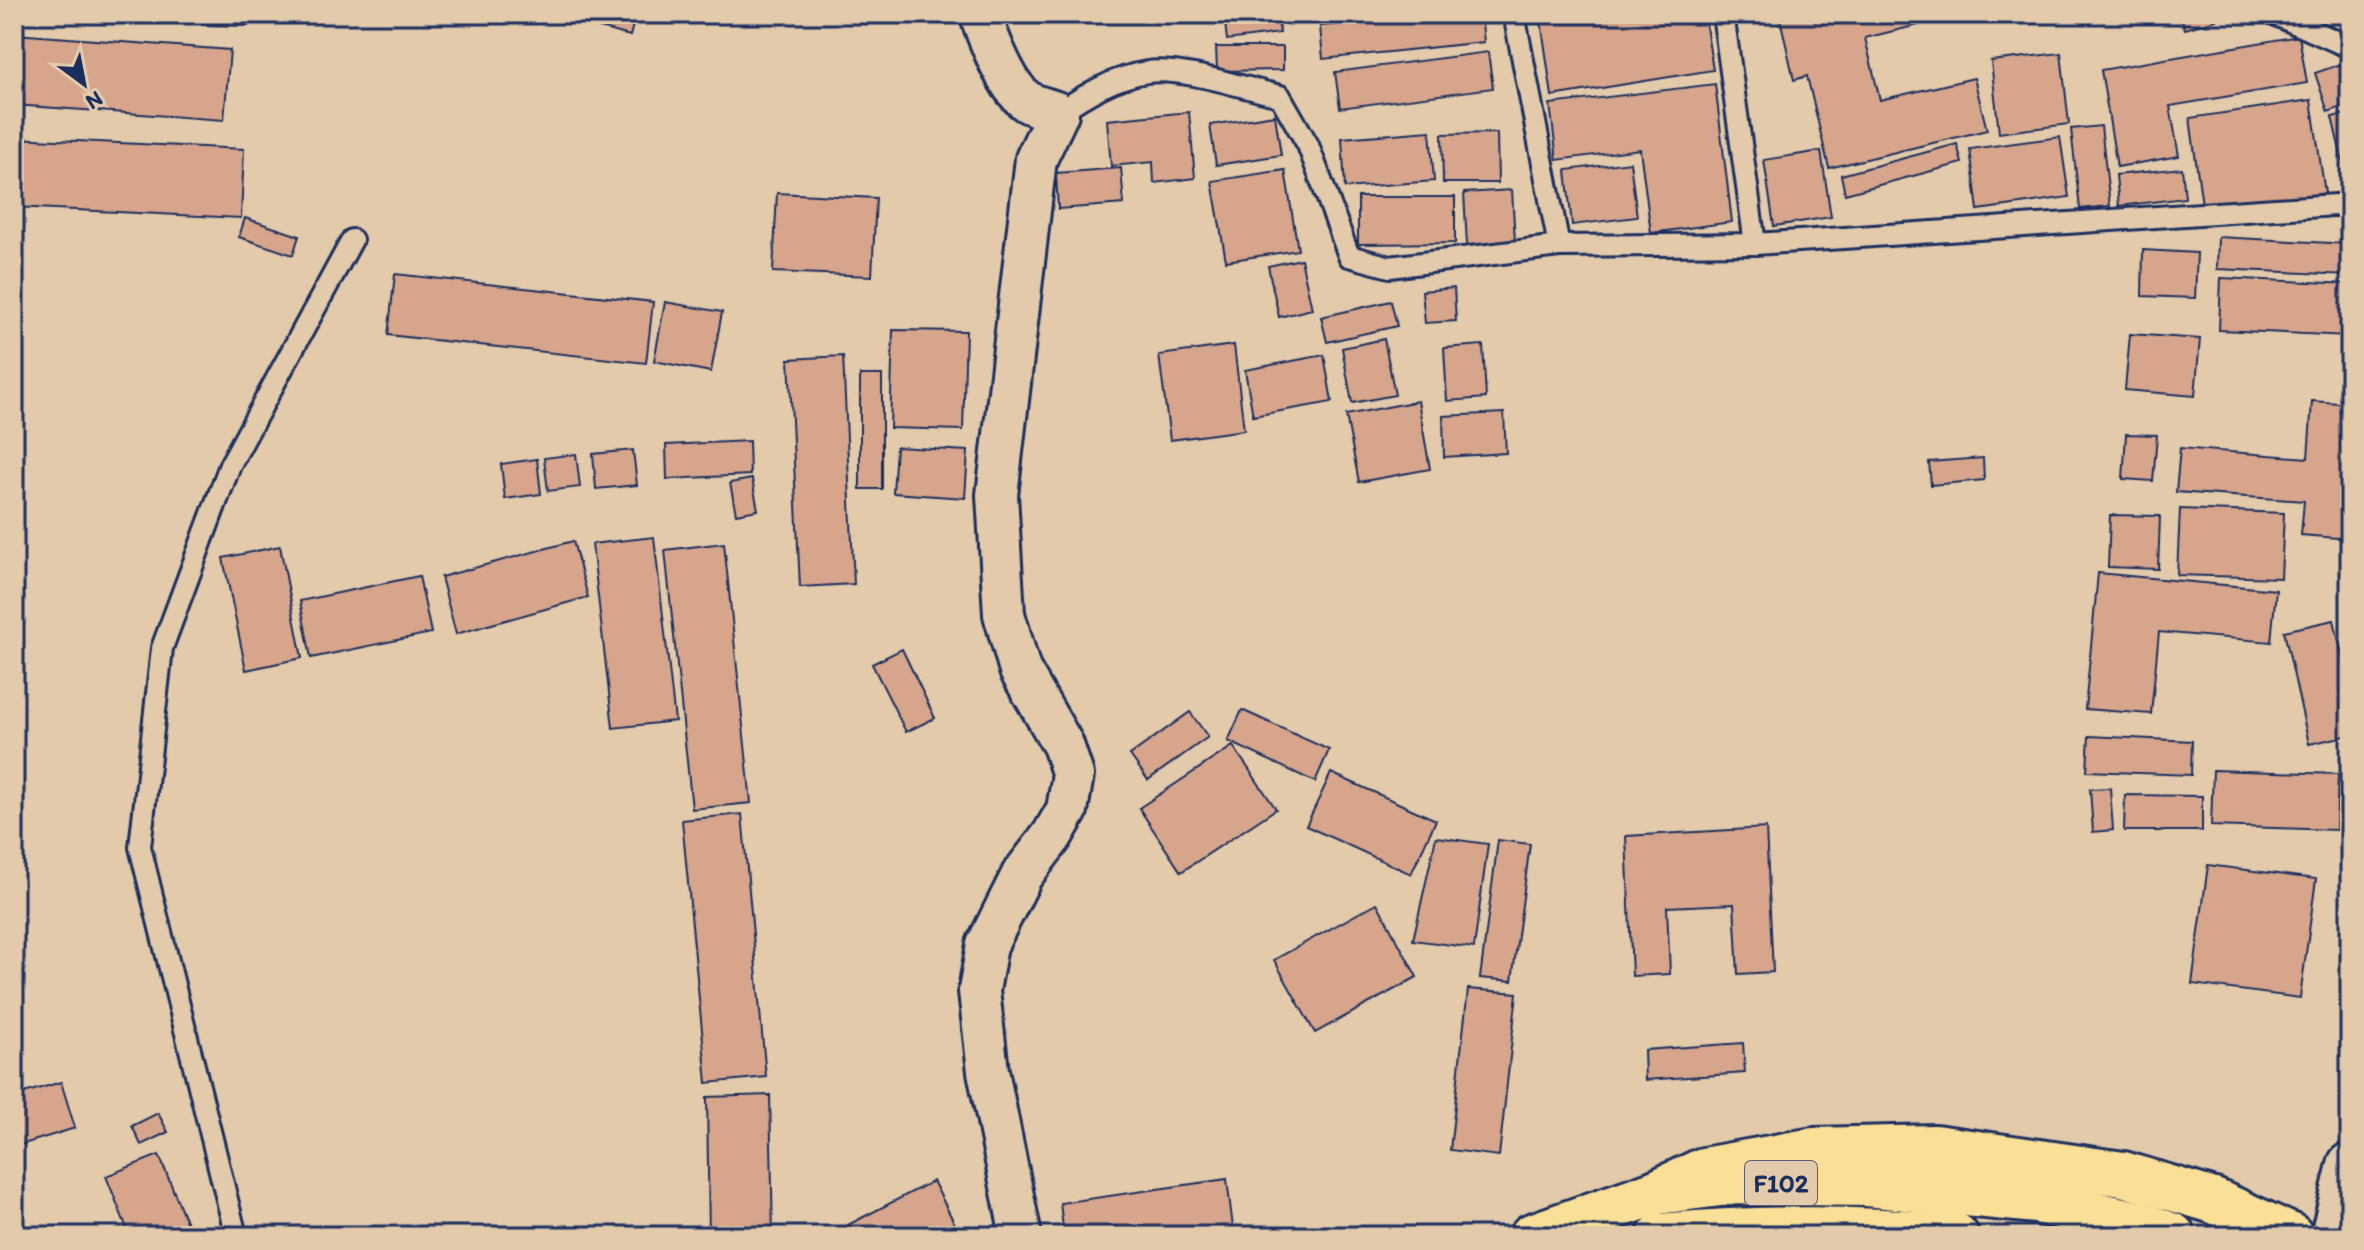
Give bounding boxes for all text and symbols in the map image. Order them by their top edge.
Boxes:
north arrow [44,44,124,124]
text: N [81,85,108,116]
road number: F102 [1745,1161,1817,1205]

